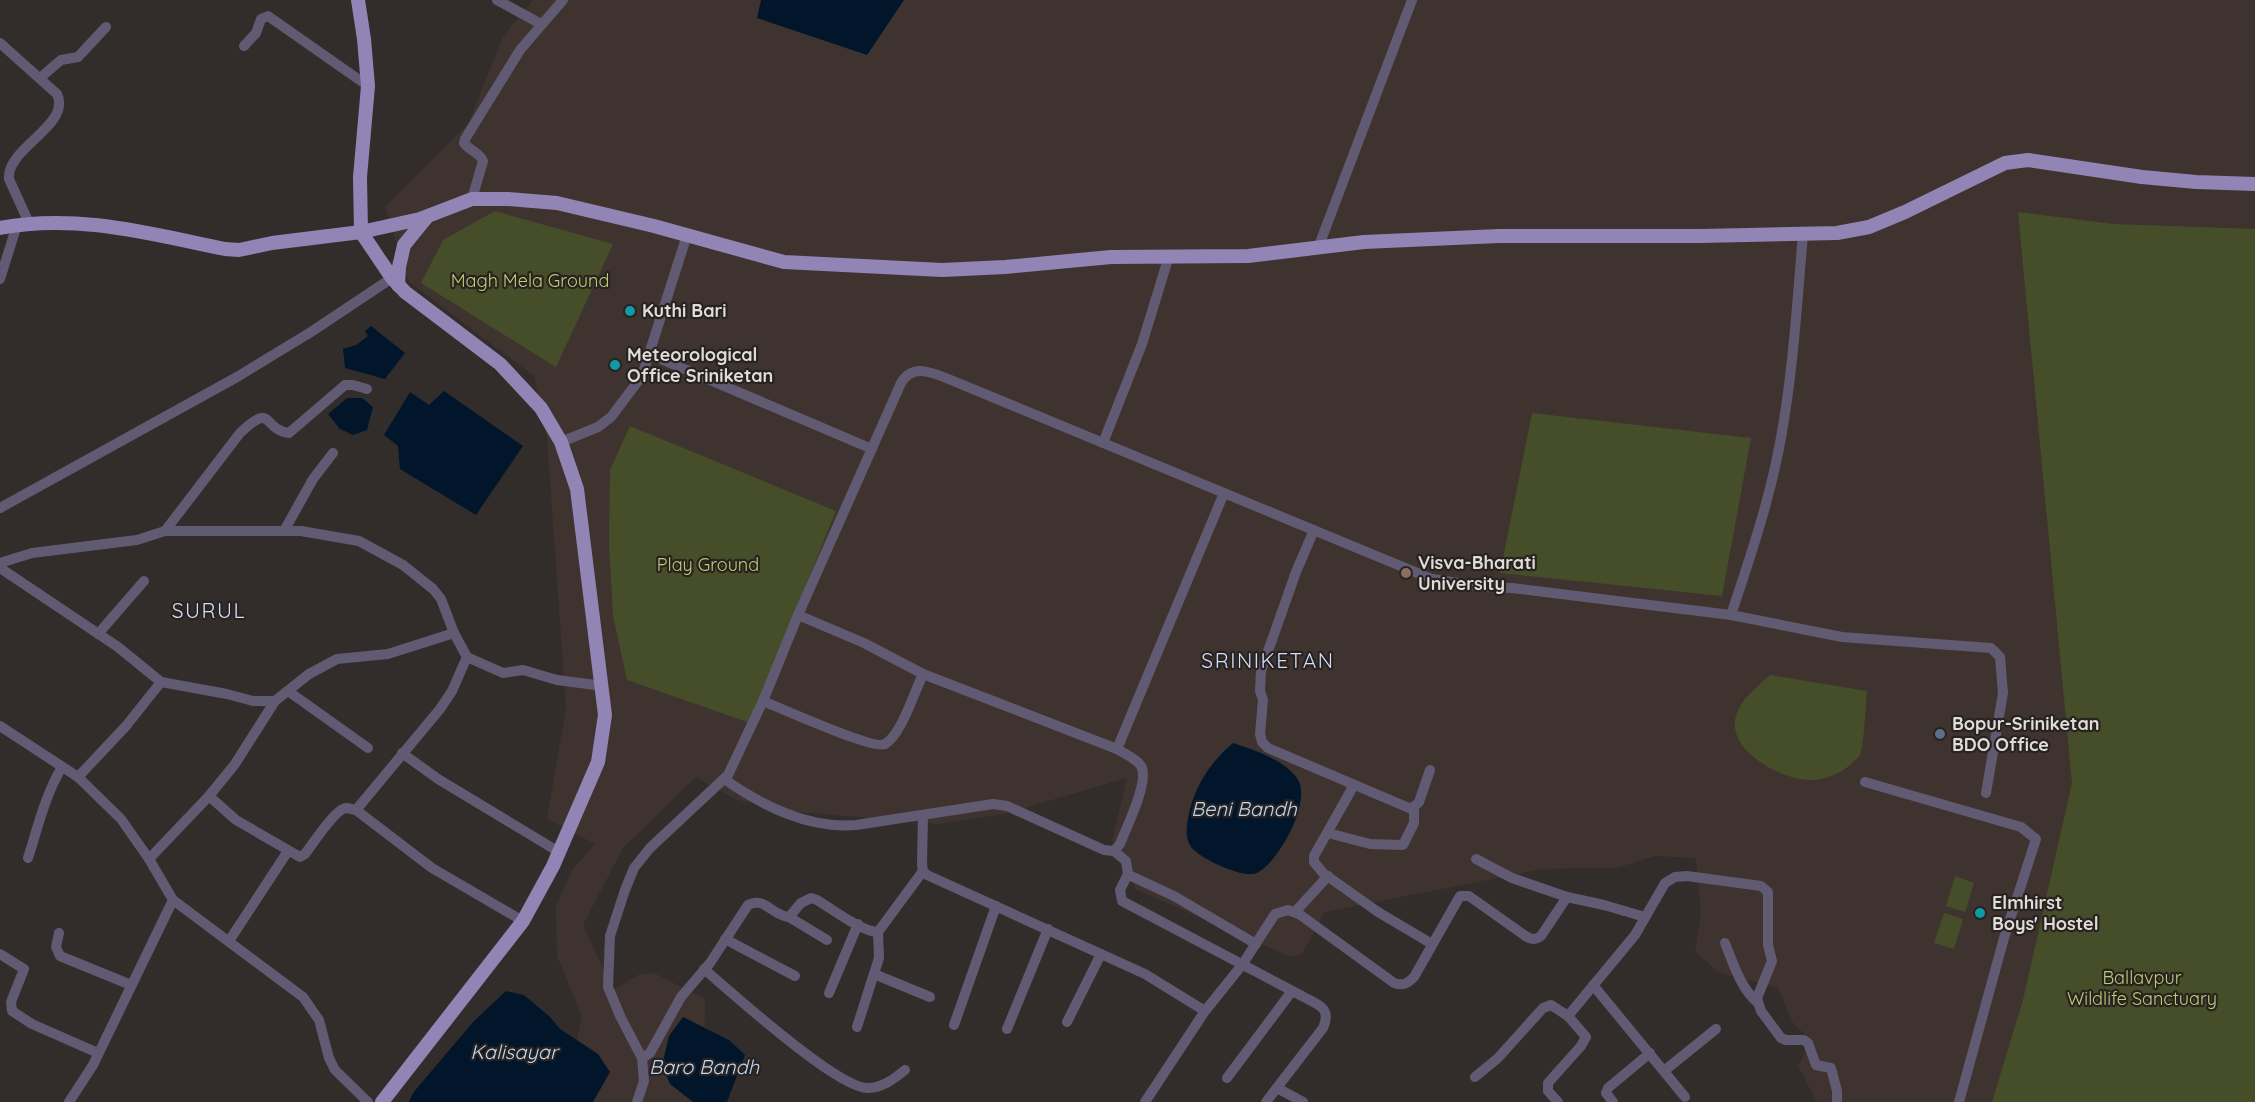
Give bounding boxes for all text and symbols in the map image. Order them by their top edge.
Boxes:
park label: Magh Mela Ground [451,269,609,292]
place label: Kuthi Bari [642,299,727,322]
marker: Kuthi Bari [623,304,637,318]
place label: Meteorological Office Sriniketan [627,343,773,387]
marker: Meteorological Office Sriniketan [608,358,622,372]
place label: Visva-Bharati University [1418,551,1536,595]
park label: Play Ground [657,553,759,576]
marker: Visva-Bharati University [1399,566,1413,580]
district label: SURUL [172,597,246,623]
district label: SRINIKETAN [1201,647,1335,673]
place label: Bopur-Sriniketan BDO Office [1952,712,2099,756]
marker: Bopur-Sriniketan BDO Office [1933,727,1947,741]
water label: Beni Bandh [1191,796,1298,821]
place label: Elmhirst Boys' Hostel [1992,891,2099,935]
marker: Elmhirst Boys' Hostel [1973,906,1987,920]
park label: Ballavpur Wildlife Sanctuary [2067,966,2217,1010]
water label: Kalisayar [470,1039,560,1064]
water label: Baro Bandh [649,1054,760,1079]

